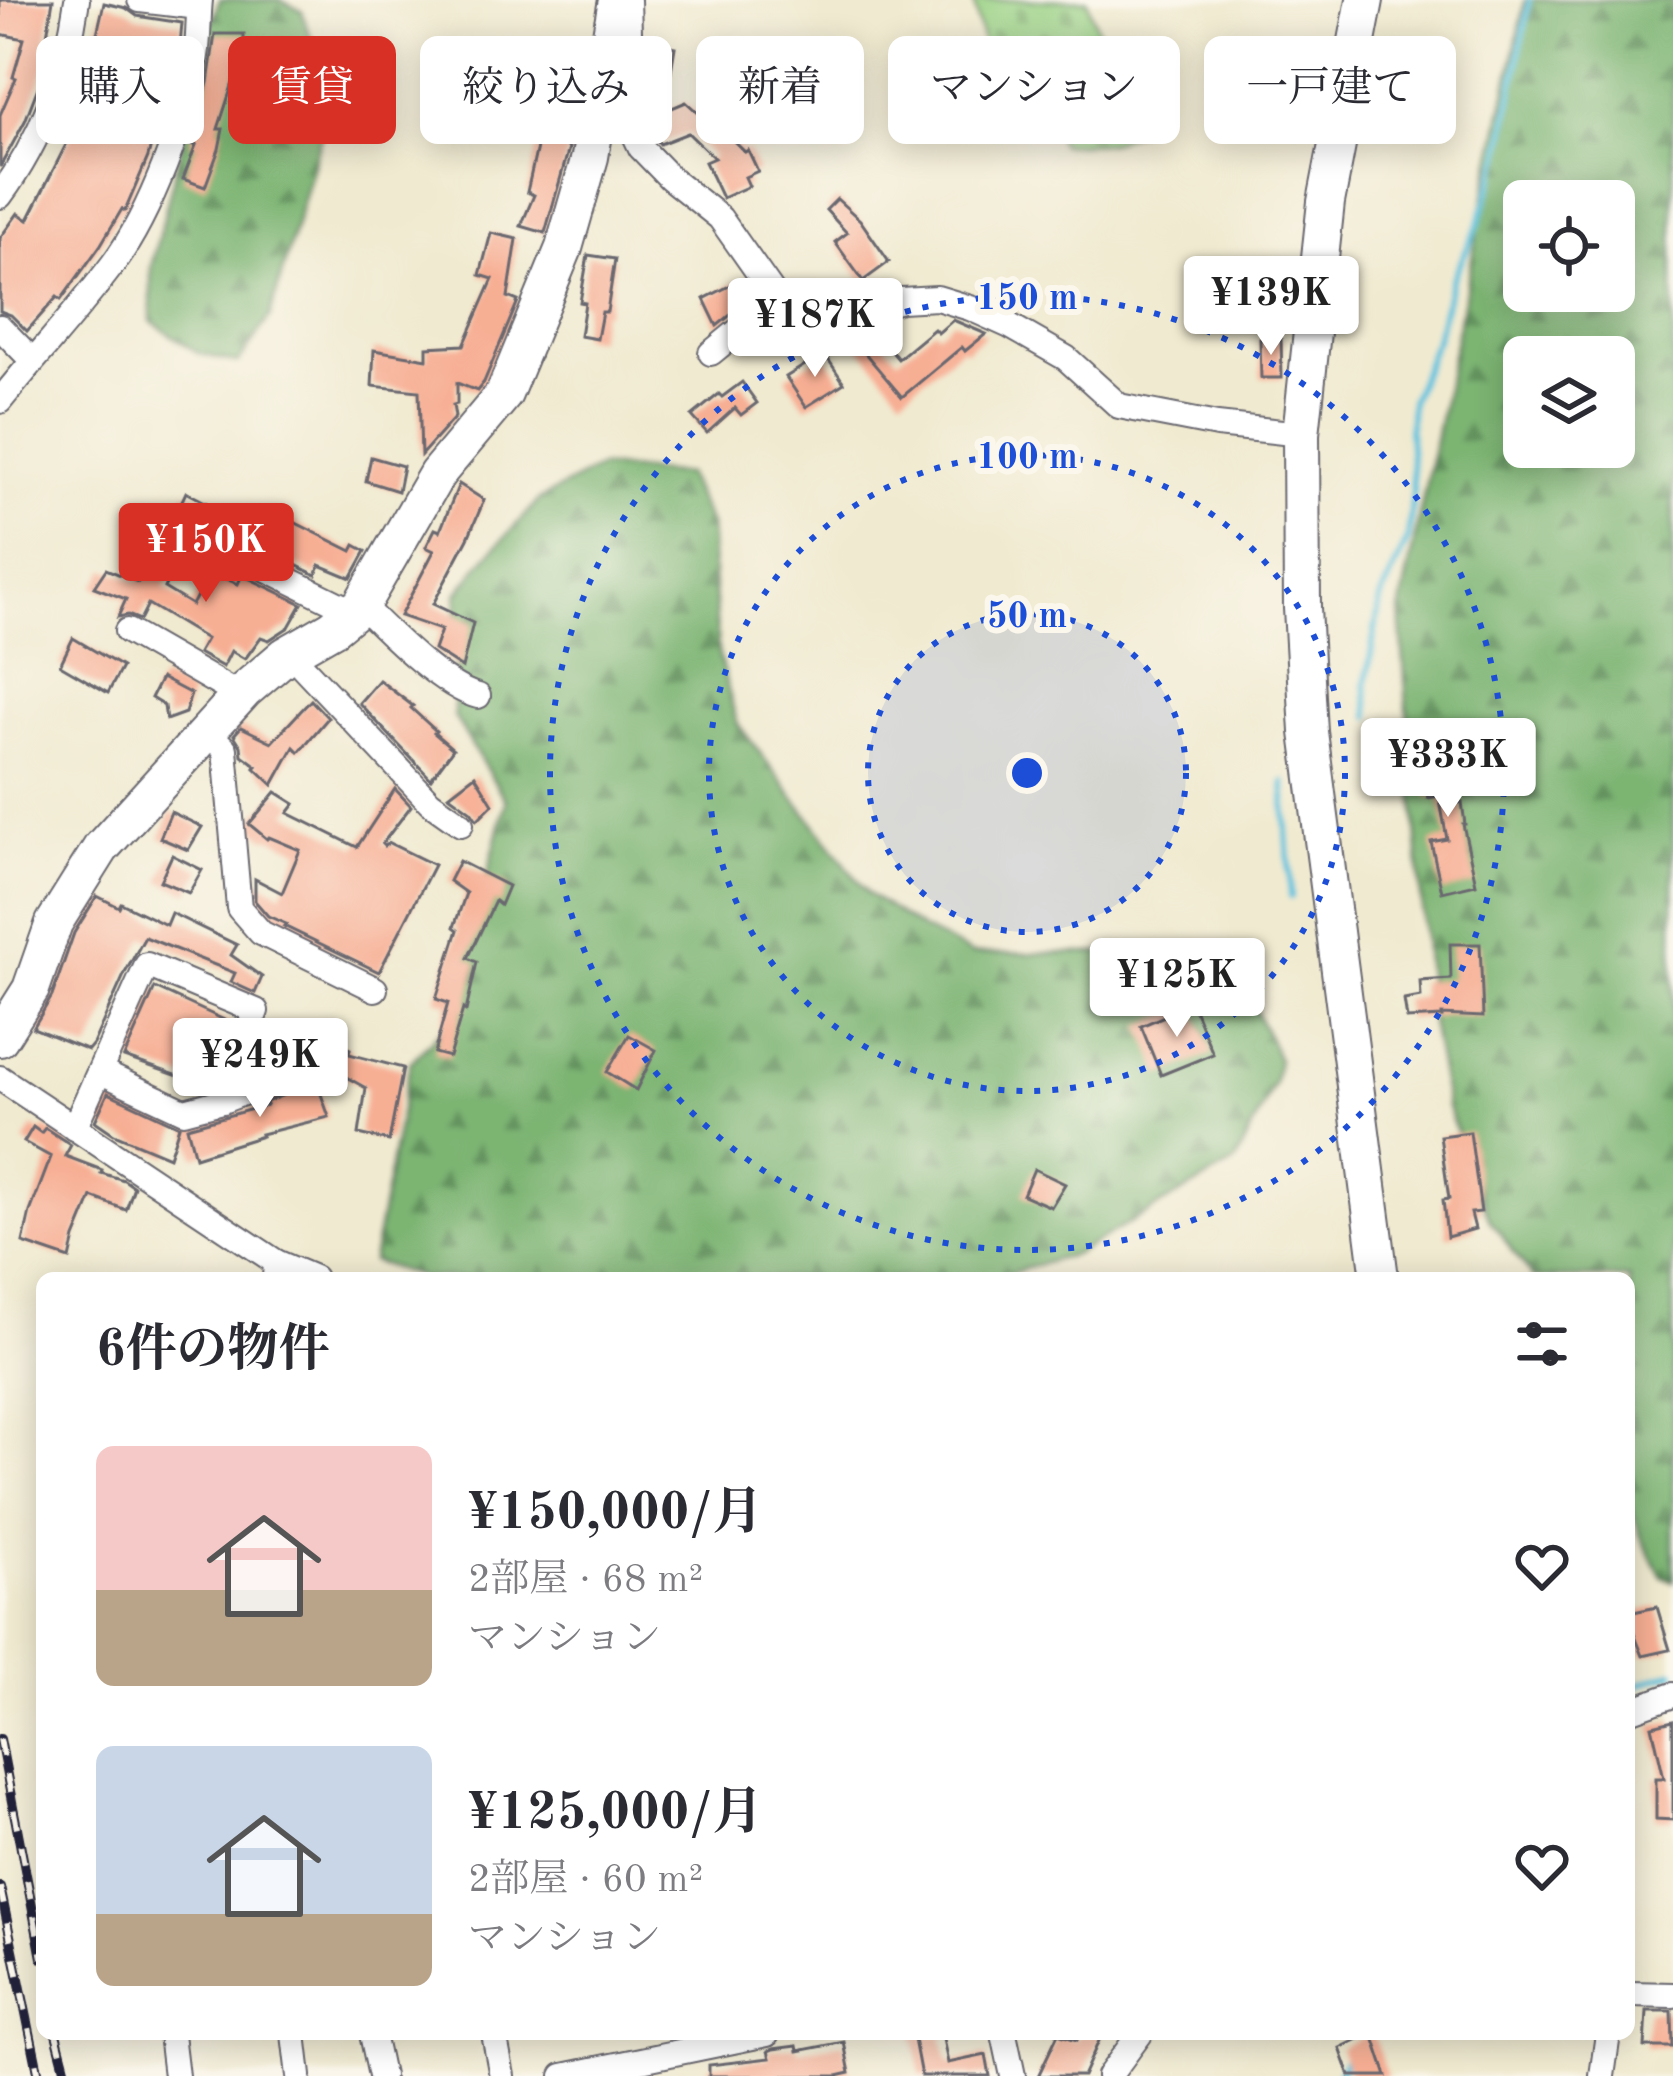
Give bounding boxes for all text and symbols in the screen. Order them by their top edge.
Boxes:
chip: 購入 [36,36,204,144]
chip: 賃貸 [228,36,396,144]
chip: 絞り込み [420,36,672,144]
chip: 新着 [696,36,864,144]
chip: マンション [888,36,1180,144]
chip: 一戸建て [1204,36,1456,144]
map controls [1503,180,1635,468]
button: locate [1503,180,1635,312]
pin: ¥139K [1187,256,1355,358]
text: ¥139K [1211,275,1331,314]
pin: ¥187K [731,278,899,380]
text: 150 m [976,282,1078,318]
text: ¥187K [755,297,875,336]
button: layers [1503,336,1635,468]
text: 100 m [976,441,1078,477]
pin: ¥150K [122,503,290,605]
text: ¥150K [146,522,266,561]
text: 50 m [987,600,1067,636]
pin: ¥333K [1364,718,1532,820]
text: ¥333K [1388,737,1508,776]
centre of rings [1006,752,1048,794]
pin: ¥125K [1093,938,1261,1040]
text: ¥125K [1117,957,1237,996]
pin: ¥249K [176,1018,344,1120]
text: ¥249K [200,1037,320,1076]
icon: filters [1509,1311,1575,1377]
text: 6件の物件 [96,1326,330,1377]
text: ¥150,000/月 [468,1489,763,1540]
icon: home [192,1494,336,1638]
icon: heart [1509,1533,1575,1599]
text: 2部屋 · 68 m² [468,1561,703,1600]
text: マンション [468,1620,661,1659]
text: ¥125,000/月 [468,1789,763,1840]
icon: home [192,1794,336,1938]
icon: heart [1509,1833,1575,1899]
text: 2部屋 · 60 m² [468,1861,703,1900]
text: マンション [468,1920,661,1959]

